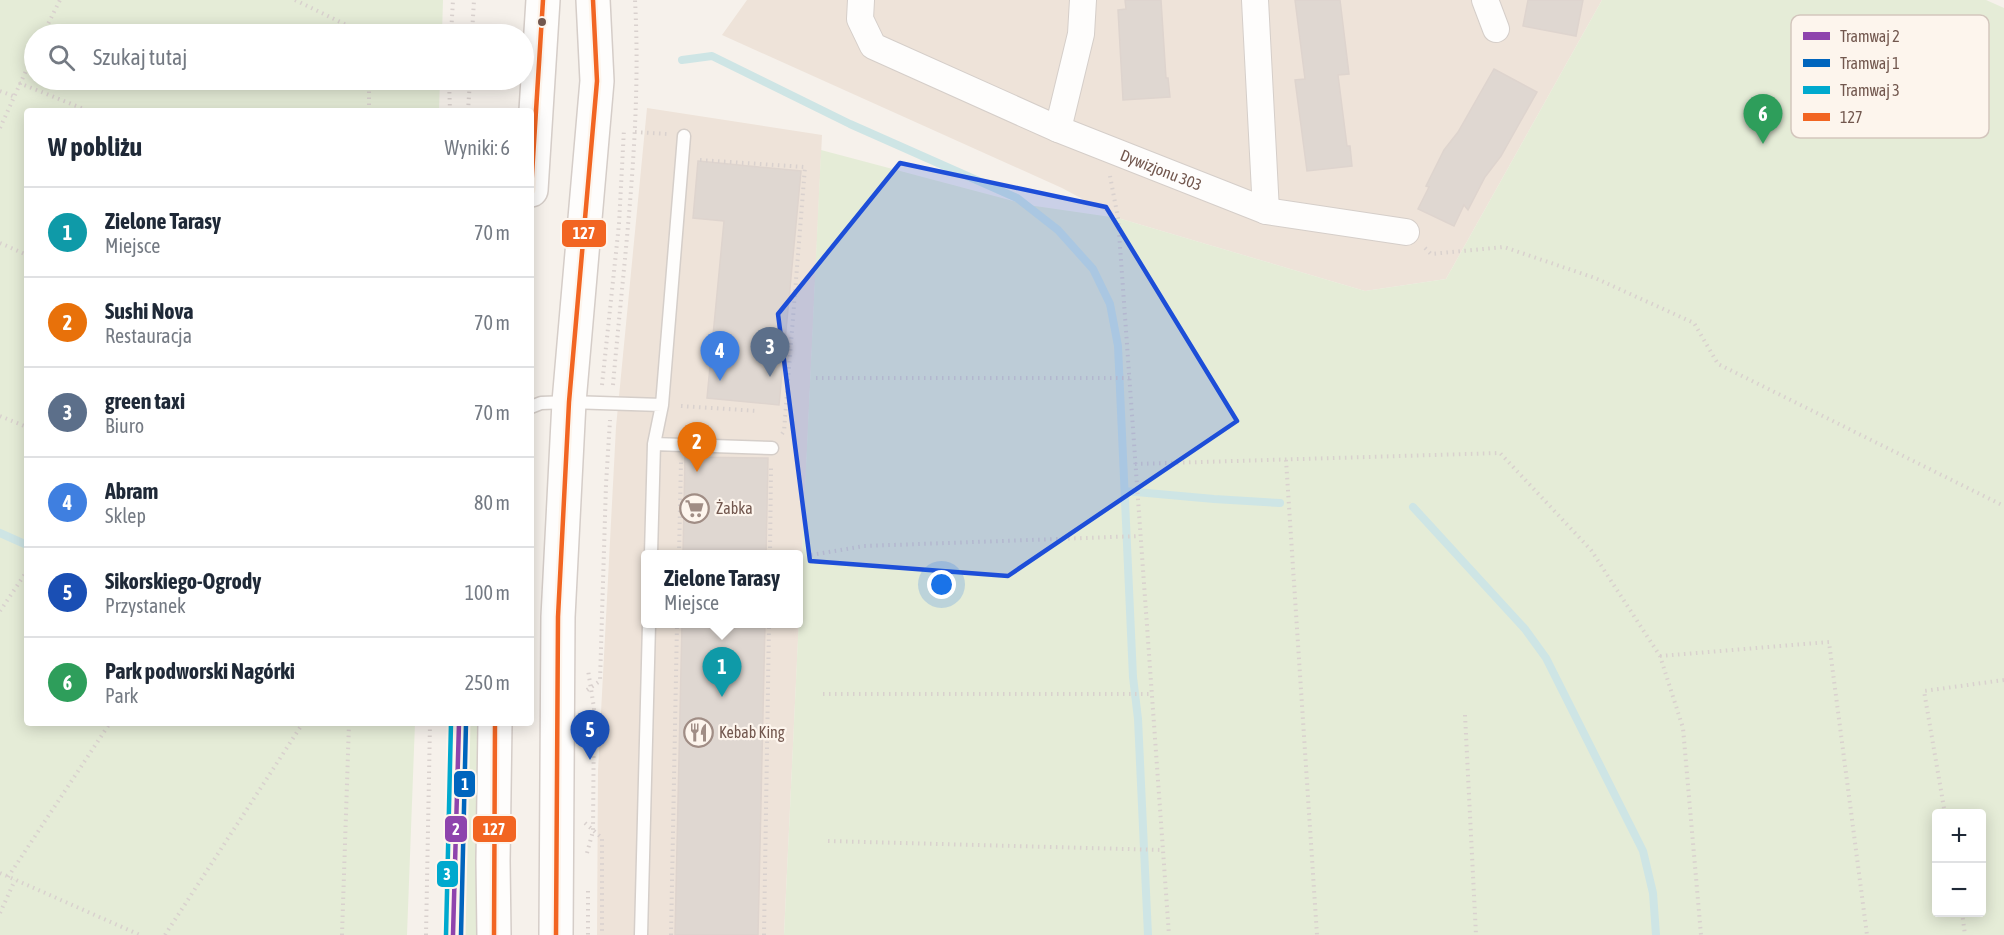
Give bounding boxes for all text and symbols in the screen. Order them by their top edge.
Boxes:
legend [1791,15,1989,138]
unlabelled marker [536,16,548,28]
search box [24,24,534,90]
text: Tramwaj 2 [1840,27,1900,46]
icon: search [45,41,78,74]
text: Szukaj tutaj [93,44,187,70]
text: Tramwaj 1 [1840,54,1900,73]
text: Tramwaj 3 [1840,81,1900,100]
pin: 6 [1744,94,1782,144]
text: 127 [1840,108,1863,126]
text: W pobliżu [48,132,142,162]
text: Wyniki: 6 [444,136,510,159]
street label: Dywizjonu 303 [1118,146,1205,194]
text: Zielone Tarasy [105,208,221,234]
line badge: 127 [561,219,607,248]
text: 1 [63,221,72,244]
text: 70 m [474,221,510,244]
text: 127 [573,224,595,242]
text: Miejsce [105,234,160,257]
text: Sushi Nova [105,298,194,324]
text: 2 [63,311,72,334]
text: 70 m [474,311,510,334]
text: Restauracja [105,324,192,347]
pin: 3 [750,328,790,377]
pin: 4 [700,332,740,381]
text: green taxi [105,388,185,414]
text: 3 [63,401,72,424]
text: 70 m [474,401,510,424]
text: Biuro [105,414,144,437]
pin: 2 [678,422,716,472]
text: Abram [105,478,158,504]
text: 4 [63,491,72,514]
text: 80 m [474,491,510,514]
supermarket icon: Żabka [679,492,711,524]
place label: Żabka [716,499,753,517]
text: Sklep [105,504,146,527]
popup [641,550,803,628]
text: Zielone Tarasy [664,565,780,591]
text: Sikorskiego-Ogrody [105,568,261,594]
your location [927,570,956,599]
text: 5 [63,581,72,604]
text: 100 m [465,581,510,604]
text: Miejsce [664,591,719,614]
text: Przystanek [105,594,186,617]
pin: 1 [702,648,742,697]
text: Park podworski Nagórki [105,658,295,684]
text: 6 [63,671,72,694]
text: 250 m [465,671,510,694]
text: Park [105,684,138,707]
pin: 5 [570,710,610,760]
restaurant icon: Kebab King [682,716,714,748]
place label: Kebab King [719,723,785,742]
line badge: 1 [453,770,476,798]
text: 1 [461,775,469,793]
map controls [1932,809,1986,917]
button: + [1932,809,1986,863]
line badge: 2 [444,815,468,843]
line badge: 127 [472,815,517,843]
text: 2 [452,820,460,838]
text: 127 [483,820,505,838]
line badge: 3 [436,860,459,888]
button: − [1932,863,1986,917]
text: 3 [443,865,451,883]

